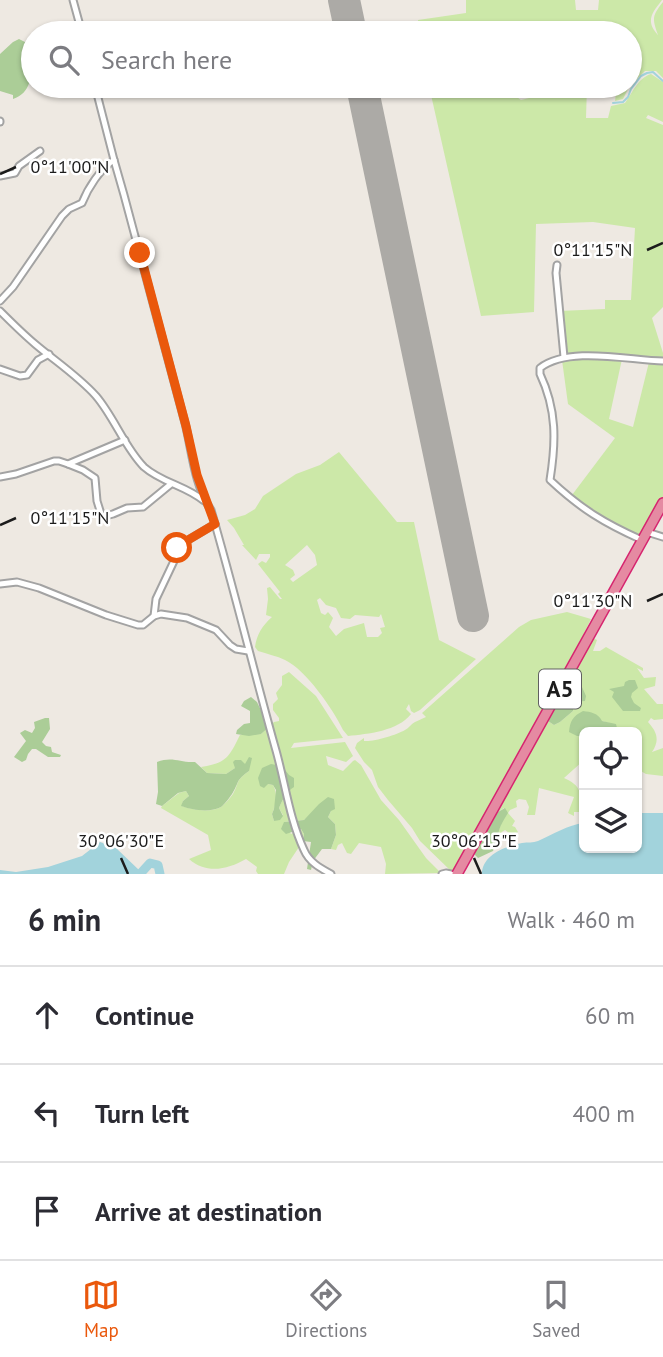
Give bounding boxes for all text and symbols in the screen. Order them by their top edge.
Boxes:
search box [21,21,642,98]
icon: search [45,41,83,79]
text: Search here [101,43,232,76]
text: 0°11'00"N [31,155,109,178]
route end [124,237,155,268]
text: 0°11'15"N [554,238,632,261]
text: 0°11'15"N [31,506,109,529]
route start [161,532,192,563]
text: 0°11'30"N [554,589,632,612]
road number: A5 [539,670,581,708]
map controls [579,727,642,853]
button: locate [579,727,642,790]
button: layers [579,790,642,853]
text: 30°06'30"E [78,829,164,852]
text: 30°06'15"E [431,829,517,852]
text: 6 min [28,900,101,939]
text: Walk · 460 m [508,905,635,934]
icon: ahead [28,996,66,1034]
text: Continue [95,999,194,1032]
text: 60 m [585,1001,635,1030]
icon: left [28,1094,66,1132]
text: Turn left [95,1097,189,1130]
text: 400 m [573,1099,635,1128]
icon: arrive [28,1192,66,1230]
text: Arrive at destination [95,1195,322,1228]
tab: Map [82,1276,120,1342]
tab: Directions [285,1276,367,1342]
tab: Saved [532,1276,581,1342]

